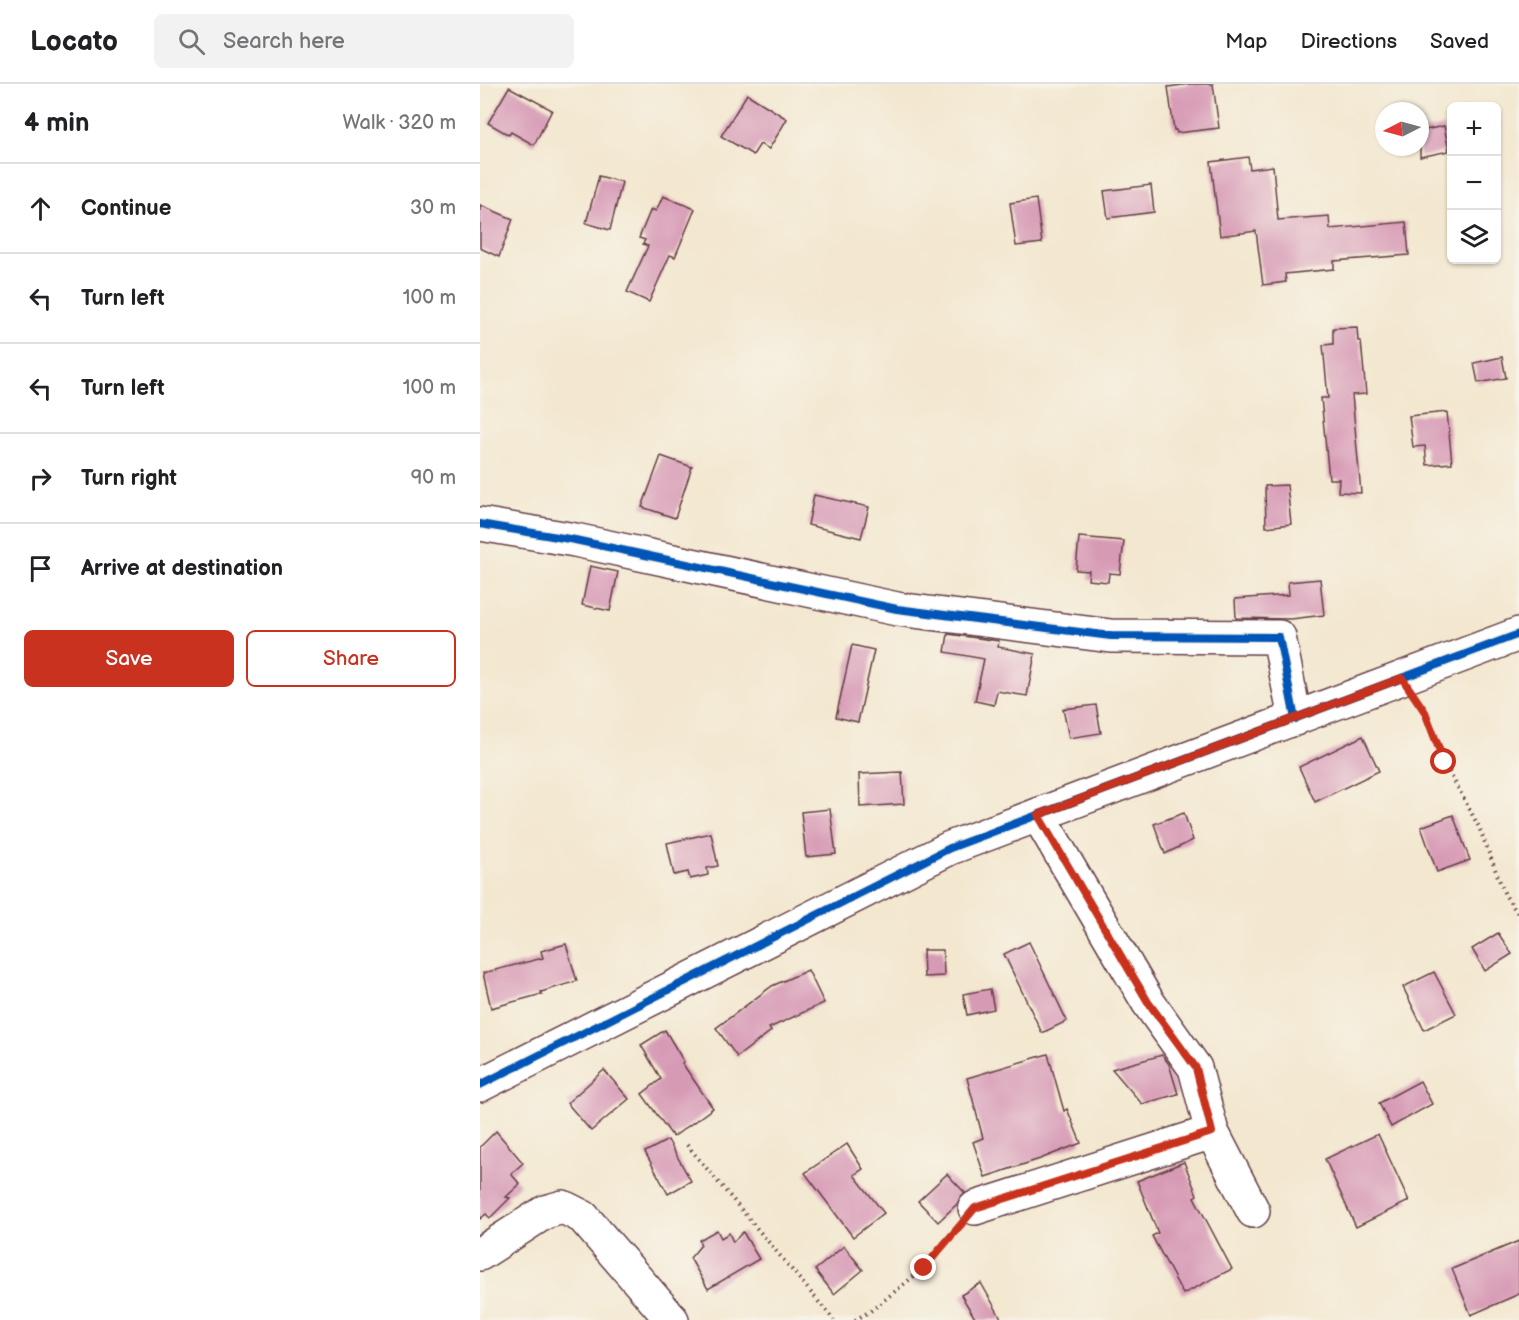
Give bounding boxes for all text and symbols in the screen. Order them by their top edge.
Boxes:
search box [154,14,574,68]
text: Locato [30,25,118,58]
icon: search [175,25,208,58]
text: Search here [223,28,345,55]
text: Map [1225,29,1268,54]
text: Directions [1301,29,1397,54]
text: Saved [1430,29,1489,54]
north arrow [1375,102,1429,156]
map controls [1447,102,1501,264]
button: + [1447,102,1501,156]
text: 4 min [24,108,89,139]
text: Walk · 320 m [342,111,456,135]
button: − [1447,156,1501,210]
icon: ahead [24,192,57,225]
text: Continue [81,195,171,222]
text: 30 m [410,196,456,220]
button: layers [1447,210,1501,264]
icon: left [24,282,57,315]
text: Turn left [81,285,165,312]
text: 100 m [403,286,456,310]
icon: left [24,372,57,405]
text: Turn left [81,375,165,402]
text: 100 m [403,376,456,400]
icon: right [24,462,57,495]
text: Turn right [81,465,177,492]
text: 90 m [411,466,456,490]
icon: arrive [24,552,57,585]
text: Arrive at destination [81,555,283,582]
button: Save [24,630,234,687]
button: Share [246,630,456,687]
route start [1430,748,1456,774]
route end [910,1254,936,1280]

